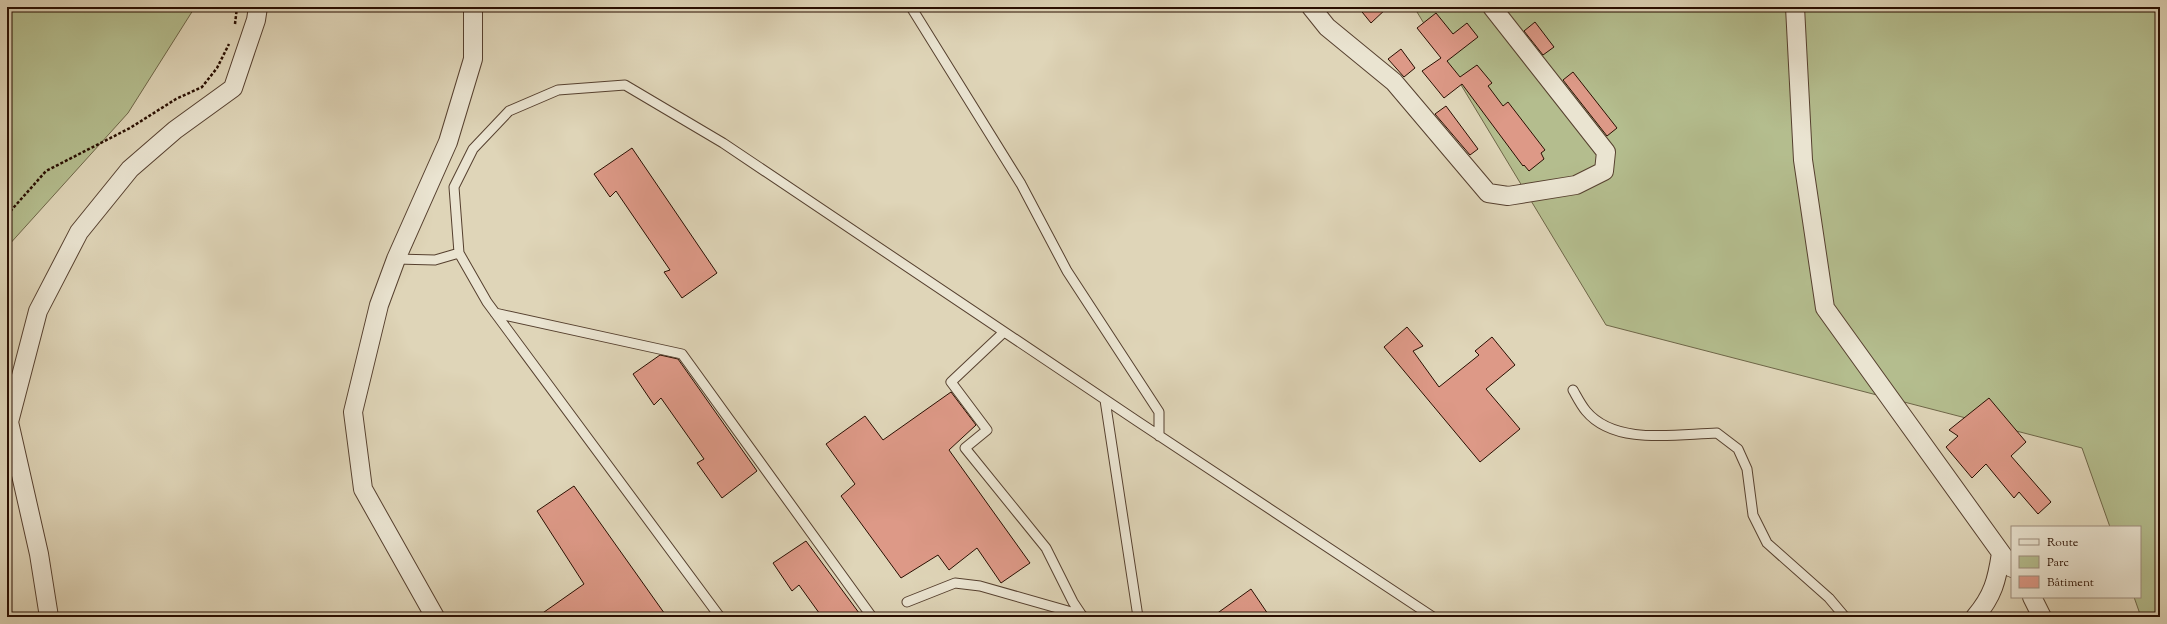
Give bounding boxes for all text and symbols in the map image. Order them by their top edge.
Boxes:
legend [2011,526,2141,598]
text: Route [2047,534,2079,552]
text: Parc [2047,554,2069,572]
text: Bâtiment [2047,574,2094,592]

